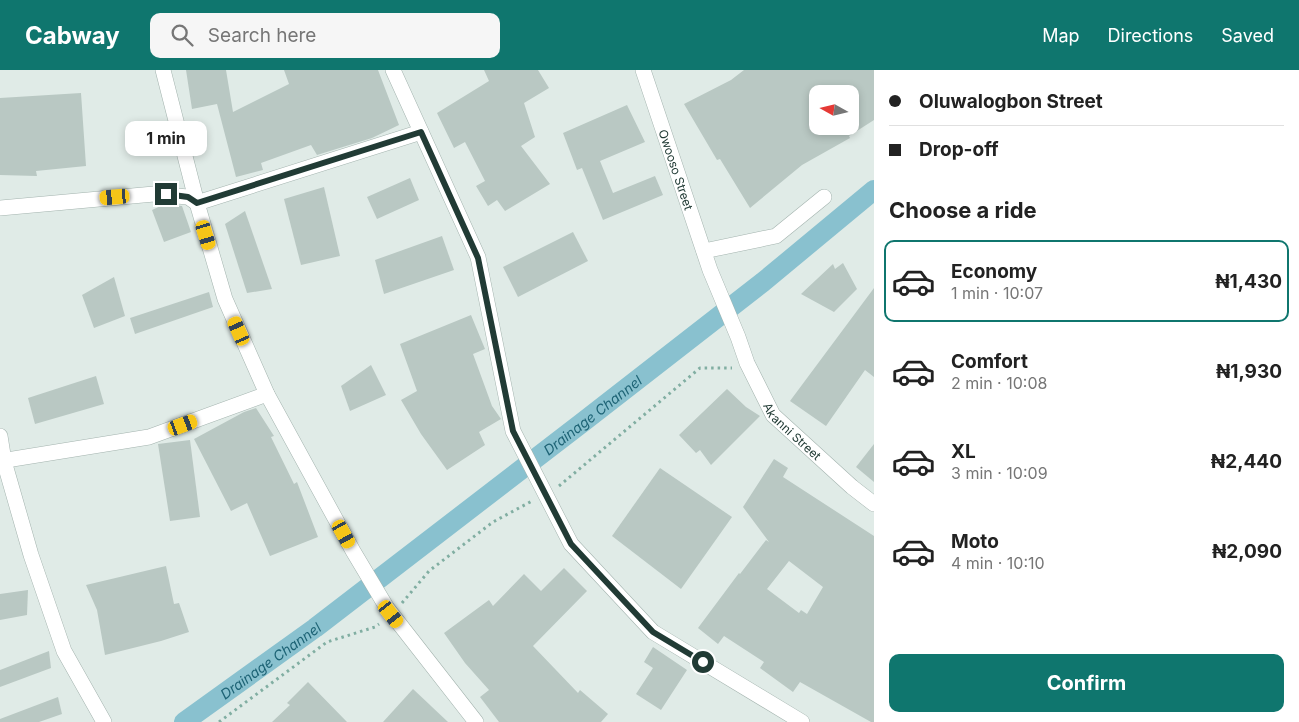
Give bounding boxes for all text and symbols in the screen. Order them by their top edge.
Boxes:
search box [150,13,500,58]
text: Cabway [25,21,120,50]
icon: search [168,21,196,49]
text: Search here [208,24,316,47]
text: Map [1042,25,1080,46]
text: Directions [1108,25,1193,46]
text: Saved [1221,25,1274,46]
north arrow [809,85,859,135]
map controls [809,85,859,135]
text: Oluwalogbon Street [919,90,1103,113]
callout: 1 min [125,122,207,156]
street label: Owooso Street [656,127,697,212]
text: 1 min [146,128,186,148]
text: Drop-off [919,138,999,161]
route end [155,183,177,205]
car [99,188,130,206]
text: Choose a ride [889,197,1037,223]
car [194,218,217,252]
icon: car [891,259,936,304]
text: Economy [951,260,1037,283]
text: ₦1,430 [1215,270,1282,293]
text: 1 min · 10:07 [951,283,1043,303]
car [226,314,251,348]
icon: car [891,349,936,394]
text: Comfort [951,350,1028,373]
text: ₦1,930 [1216,360,1282,383]
water label: Drainage Channel [540,371,645,458]
text: 2 min · 10:08 [951,373,1047,393]
street label: Akanni Street [760,400,825,463]
car [166,413,199,437]
icon: car [891,439,936,484]
text: XL [951,440,976,463]
text: ₦2,440 [1211,450,1282,473]
text: 3 min · 10:09 [951,463,1048,483]
car [330,517,357,551]
icon: car [891,529,936,574]
text: Moto [951,530,999,553]
text: ₦2,090 [1212,540,1282,563]
text: 4 min · 10:10 [951,553,1045,573]
car [375,598,406,630]
water label: Drainage Channel [217,618,324,702]
route start [692,651,714,673]
button: Confirm [889,654,1284,712]

